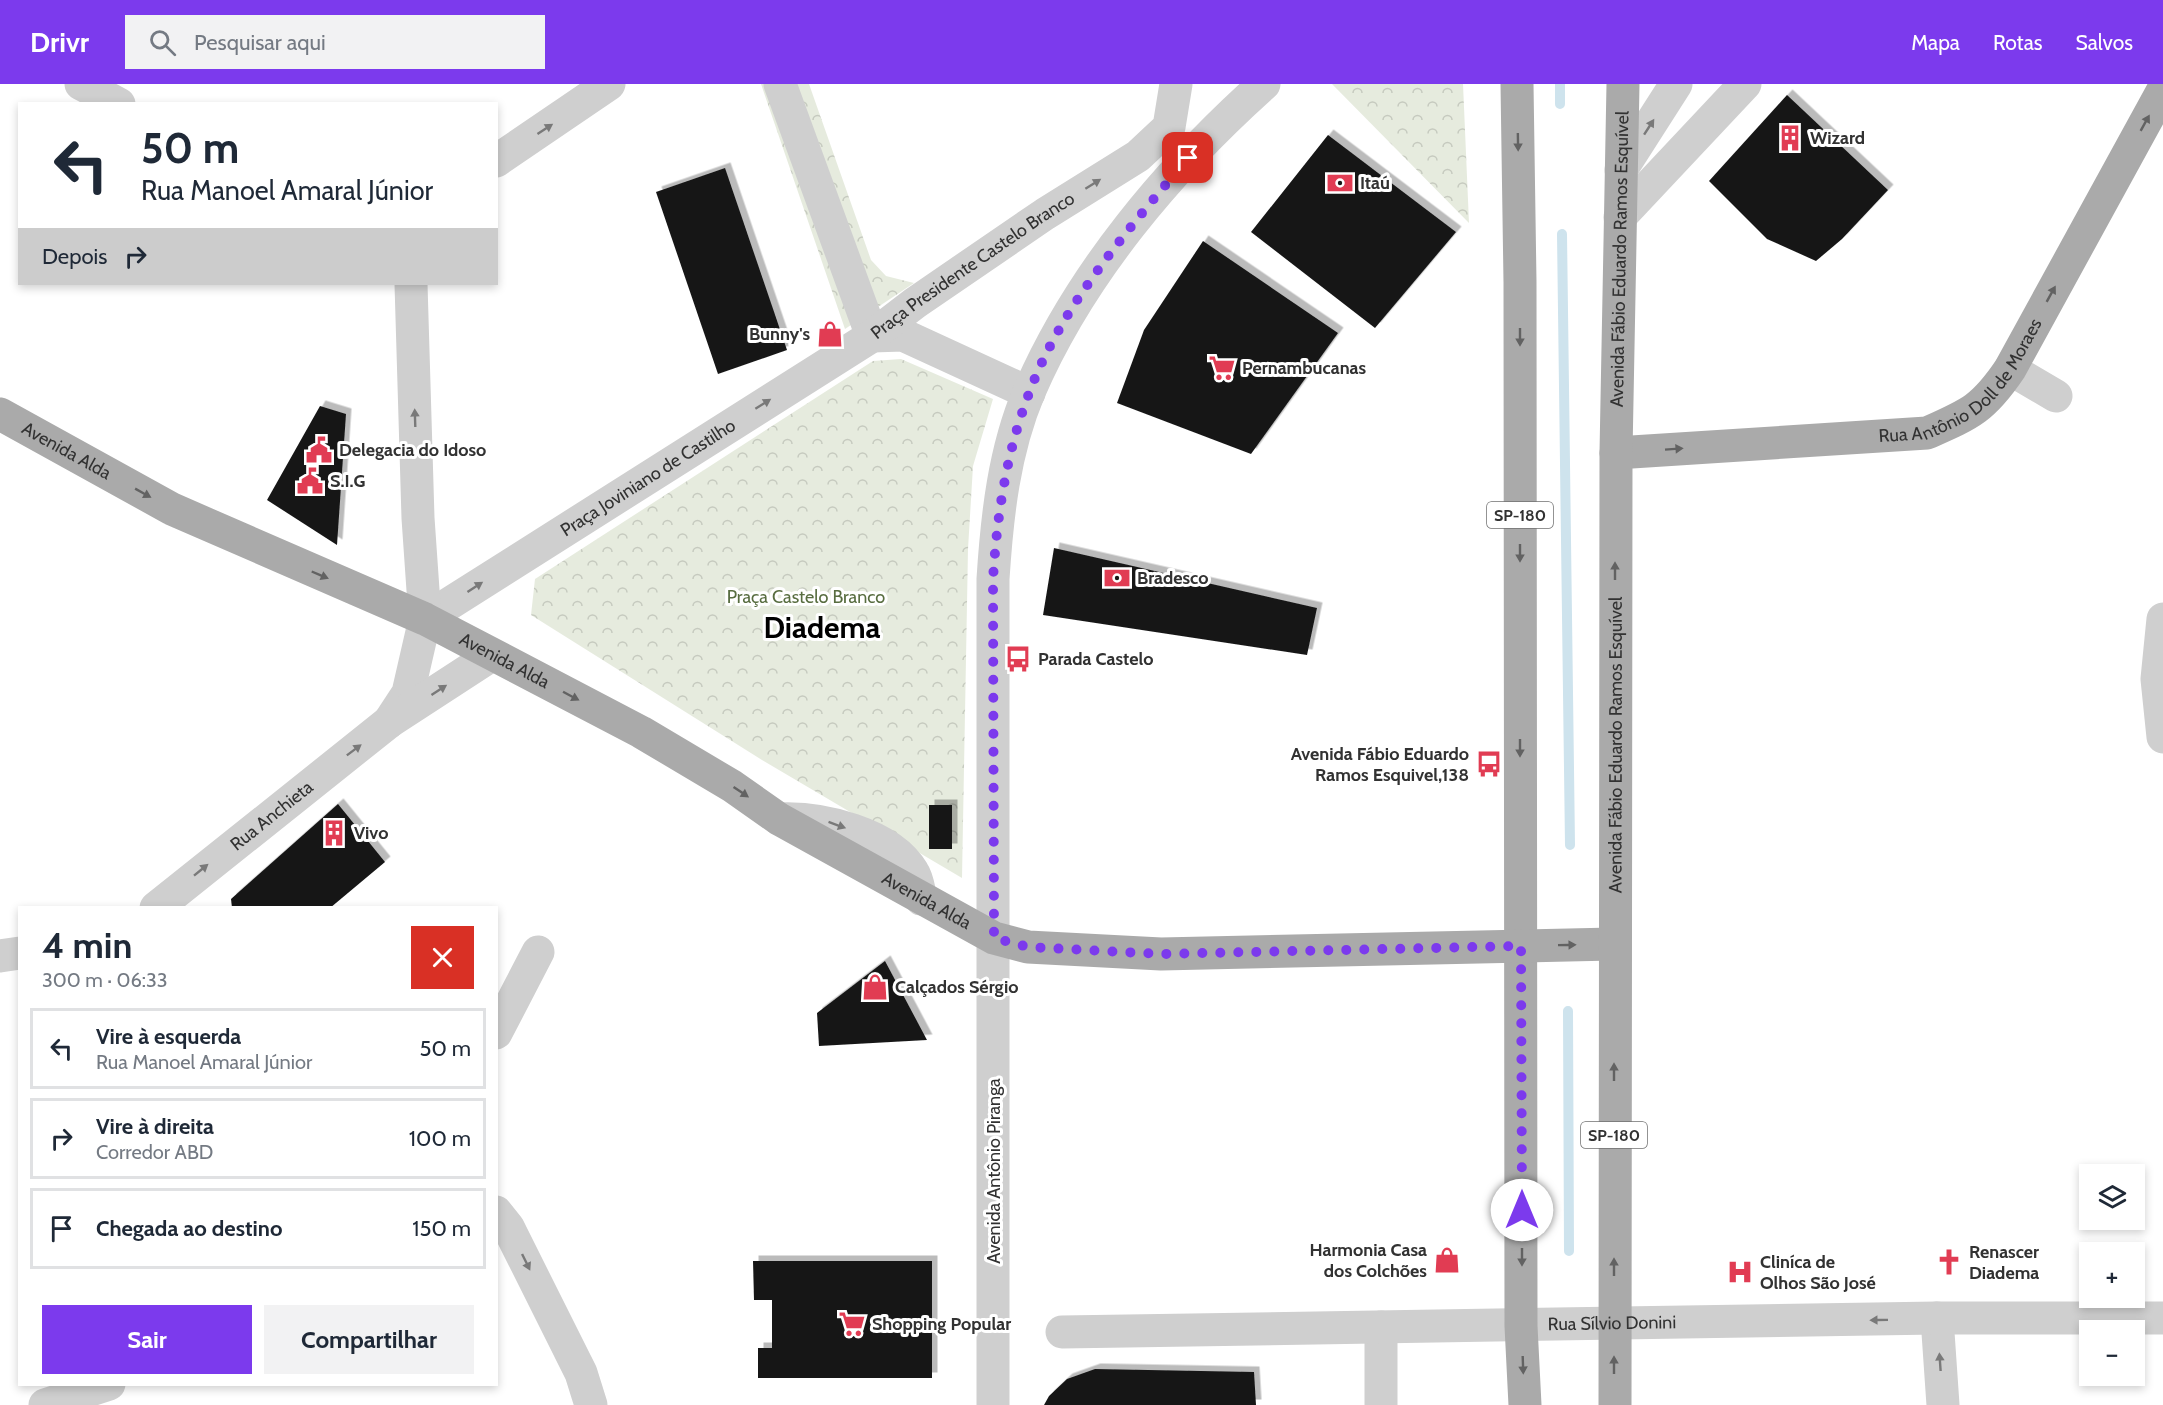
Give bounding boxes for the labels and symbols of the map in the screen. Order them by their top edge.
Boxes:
street label: Avenida Fábio Eduardo Ramos Esquível [1606,110,1634,407]
one-way arrow [2140,114,2150,131]
one-way arrow [1643,119,1654,135]
one-way arrow [537,123,554,134]
building icon: Wizard [1775,123,1805,153]
place label: Wizard [1810,127,1865,149]
pin [1162,132,1213,183]
one-way arrow [1513,133,1522,152]
bank icon: Itaú [1325,168,1355,198]
place label: Itaú [1360,172,1390,194]
one-way arrow [1085,179,1101,190]
street label: Praça Presidente Castelo Branco [866,187,1079,344]
one-way arrow [2046,285,2056,302]
street label: Rua Antônio Doll de Moraes [1878,315,2047,447]
shop icon: Bunny's [815,319,845,349]
place label: Bunny's [749,323,810,345]
one-way arrow [1515,328,1525,347]
supermarket icon: Pernambucanas [1207,353,1237,383]
place label: Pernambucanas [1242,357,1367,379]
one-way arrow [755,399,772,410]
one-way arrow [410,408,420,427]
street label: Praça Joviniano de Castilho [556,414,740,541]
street label: Avenida Alda [18,417,115,484]
public building icon: Delegacia do Idoso [304,435,334,465]
place label: Delegacia do Idoso [339,439,486,461]
one-way arrow [1665,444,1684,454]
public building icon: S.I.G [295,466,325,496]
place label: S.I.G [330,470,366,492]
one-way arrow [135,488,152,498]
road number: SP-180 [1487,502,1553,528]
one-way arrow [1515,544,1525,563]
one-way arrow [1610,561,1620,580]
bank icon: Bradesco [1102,563,1132,593]
place label: Bradesco [1137,567,1209,589]
one-way arrow [311,571,329,580]
one-way arrow [466,582,483,593]
park label: Praça Castelo Branco [727,586,885,608]
street label: Avenida Fábio Eduardo Ramos Esquível [1605,596,1627,893]
district label: Diadema [763,609,881,646]
street label: Avenida Alda [456,628,554,693]
bus stop icon: Parada Castelo [1003,644,1033,674]
place label: Parada Castelo [1038,648,1153,670]
one-way arrow [430,685,447,696]
one-way arrow [563,691,580,701]
one-way arrow [1515,739,1525,758]
place label: Avenida Fábio Eduardo Ramos Esquivel,138 [1291,743,1469,786]
one-way arrow [346,744,361,756]
bus stop icon: Avenida Fábio Eduardo Ramos Esquivel,138 [1474,749,1504,779]
street label: Rua Anchieta [226,776,318,855]
one-way arrow [732,786,748,798]
building icon: Vivo [319,818,349,848]
one-way arrow [828,821,846,830]
place label: Vivo [354,822,388,844]
one-way arrow [193,865,208,877]
street label: Avenida Alda [878,867,975,934]
one-way arrow [1558,940,1577,950]
shop icon: Calçados Sérgio [860,972,890,1002]
place label: Calçados Sérgio [895,976,1019,998]
one-way arrow [1609,1062,1619,1081]
street label: Avenida Antônio Piranga [983,1078,1005,1264]
road number: SP-180 [1581,1122,1647,1148]
position arrow [1490,1178,1554,1242]
place label: Harmonia Casa dos Colchões [1309,1239,1427,1282]
place label: Renascer Diadema [1969,1241,2039,1284]
shop icon: Harmonia Casa dos Colchões [1432,1245,1462,1275]
one-way arrow [1517,1247,1527,1266]
church icon: Renascer Diadema [1934,1247,1964,1277]
place label: Cliníca de Olhos São José [1760,1251,1876,1294]
one-way arrow [521,1254,531,1271]
one-way arrow [1609,1257,1619,1276]
hospital icon: Cliníca de Olhos São José [1725,1257,1755,1287]
supermarket icon: Shopping Popular [837,1309,867,1339]
street label: Rua Sílvio Donini [1548,1311,1676,1335]
place label: Shopping Popular [872,1313,1011,1335]
one-way arrow [1869,1315,1888,1324]
one-way arrow [1936,1352,1945,1371]
one-way arrow [1518,1356,1528,1375]
one-way arrow [1609,1356,1619,1375]

